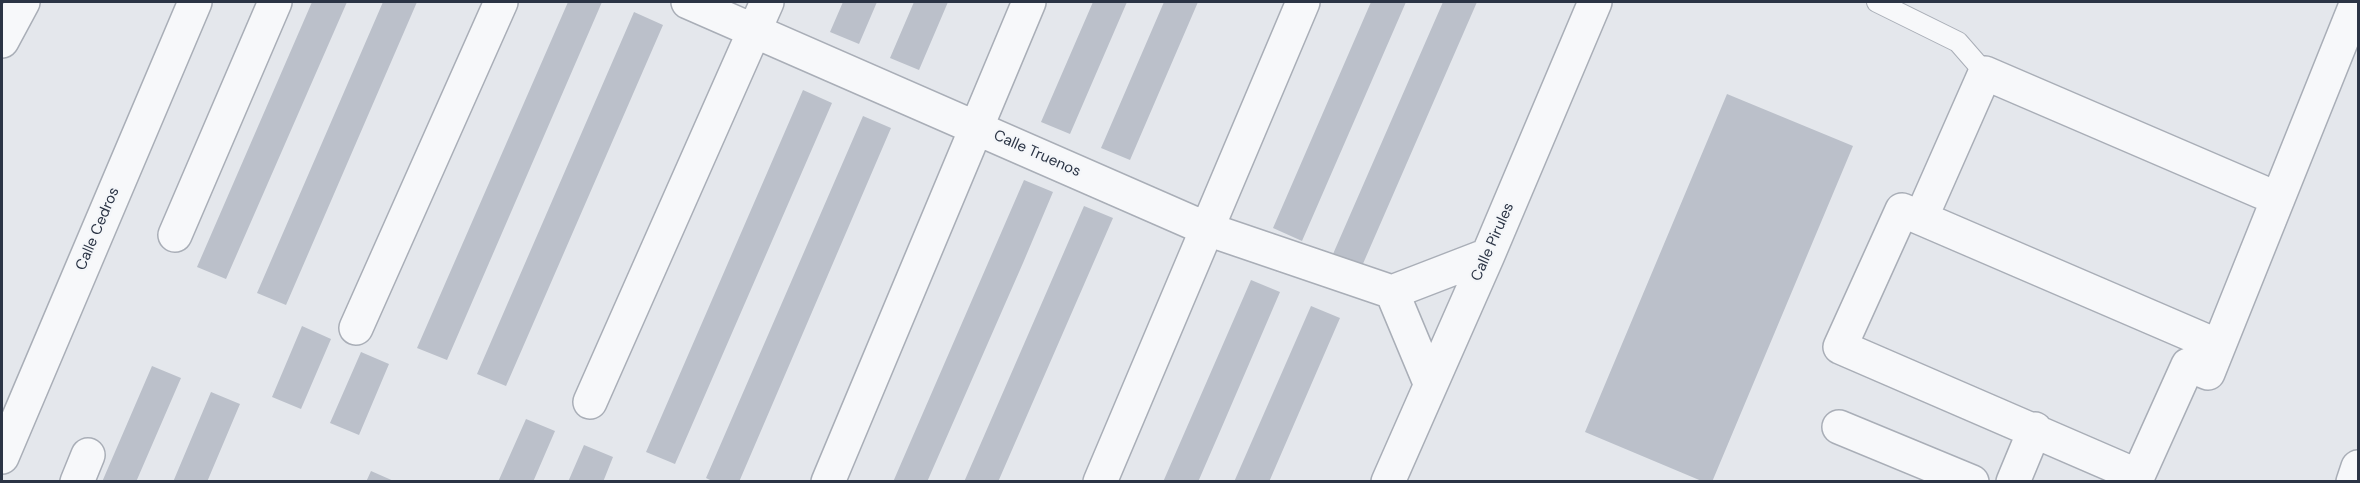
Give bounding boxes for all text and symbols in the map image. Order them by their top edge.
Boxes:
street label: Calle Truenos [991,127,1083,181]
street label: Calle Cedros [72,185,124,273]
street label: Calle Pirules [1468,200,1518,284]

